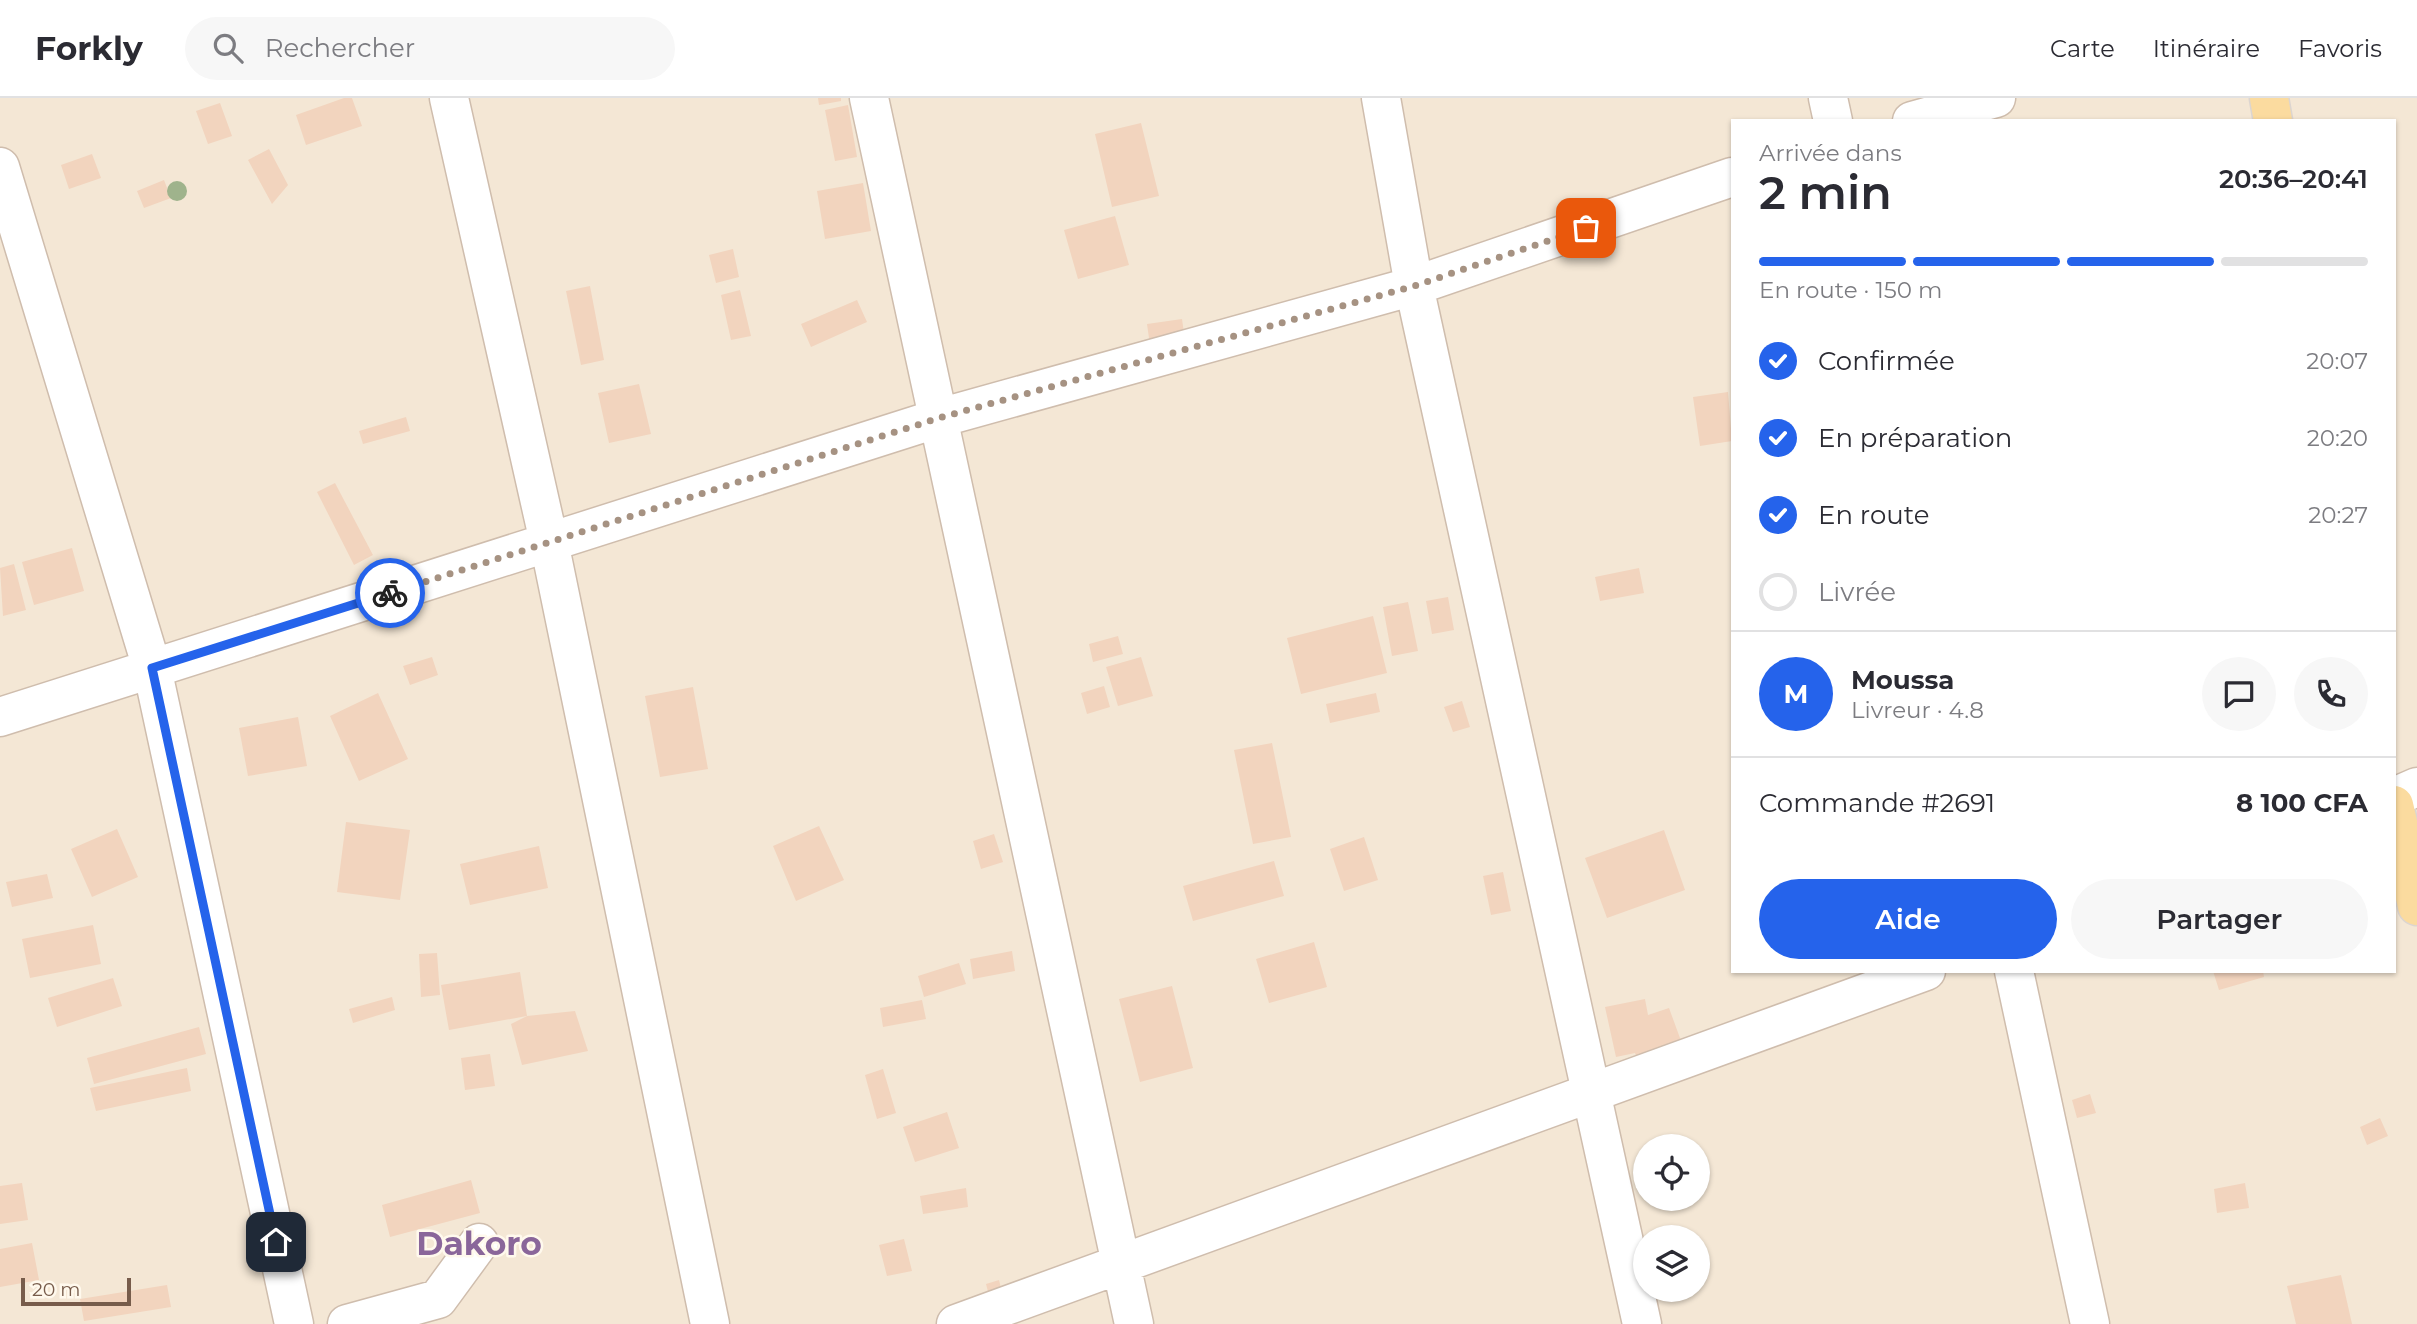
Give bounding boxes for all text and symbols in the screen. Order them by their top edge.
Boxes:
search box [185,17,675,80]
text: Forkly [35,28,143,68]
icon: search [209,29,247,67]
text: Rechercher [265,32,415,64]
text: Carte [2050,34,2115,63]
text: Itinéraire [2153,34,2260,63]
text: Favoris [2298,34,2382,63]
text: Arrivée dans [1759,139,1902,167]
text: 20:36–20:41 [2219,163,2368,195]
text: 2 min [1759,164,1892,221]
pin [1556,198,1616,258]
icon: bag [1567,209,1605,247]
text: En route · 150 m [1759,276,1942,304]
icon: check [1759,342,1797,380]
text: Confirmée [1818,345,1955,377]
text: 20:07 [2306,347,2368,375]
icon: check [1759,419,1797,457]
text: En préparation [1818,422,2012,454]
text: 20:20 [2307,424,2368,452]
icon: check [1759,496,1797,534]
text: En route [1818,499,1929,531]
text: 20:27 [2308,501,2368,529]
courier [355,558,425,628]
icon: bike [371,574,409,612]
text: Livrée [1818,576,1896,608]
button: chat [2202,657,2276,731]
button: phone [2294,657,2368,731]
text: Moussa [1851,664,1954,696]
text: M [1784,678,1808,710]
text: Livreur · 4.8 [1851,696,1984,724]
text: Commande #2691 [1759,787,1995,819]
text: 8 100 CFA [2236,787,2368,819]
button: Aide [1759,879,2057,959]
button: Partager [2071,879,2368,959]
map controls [1633,1134,1710,1302]
button: locate [1633,1134,1710,1211]
pin [246,1212,306,1272]
icon: home [257,1223,295,1261]
district label: Dakoro [416,1223,542,1263]
button: layers [1633,1225,1710,1302]
scale bar [21,1275,131,1307]
text: 20 m [32,1278,80,1301]

